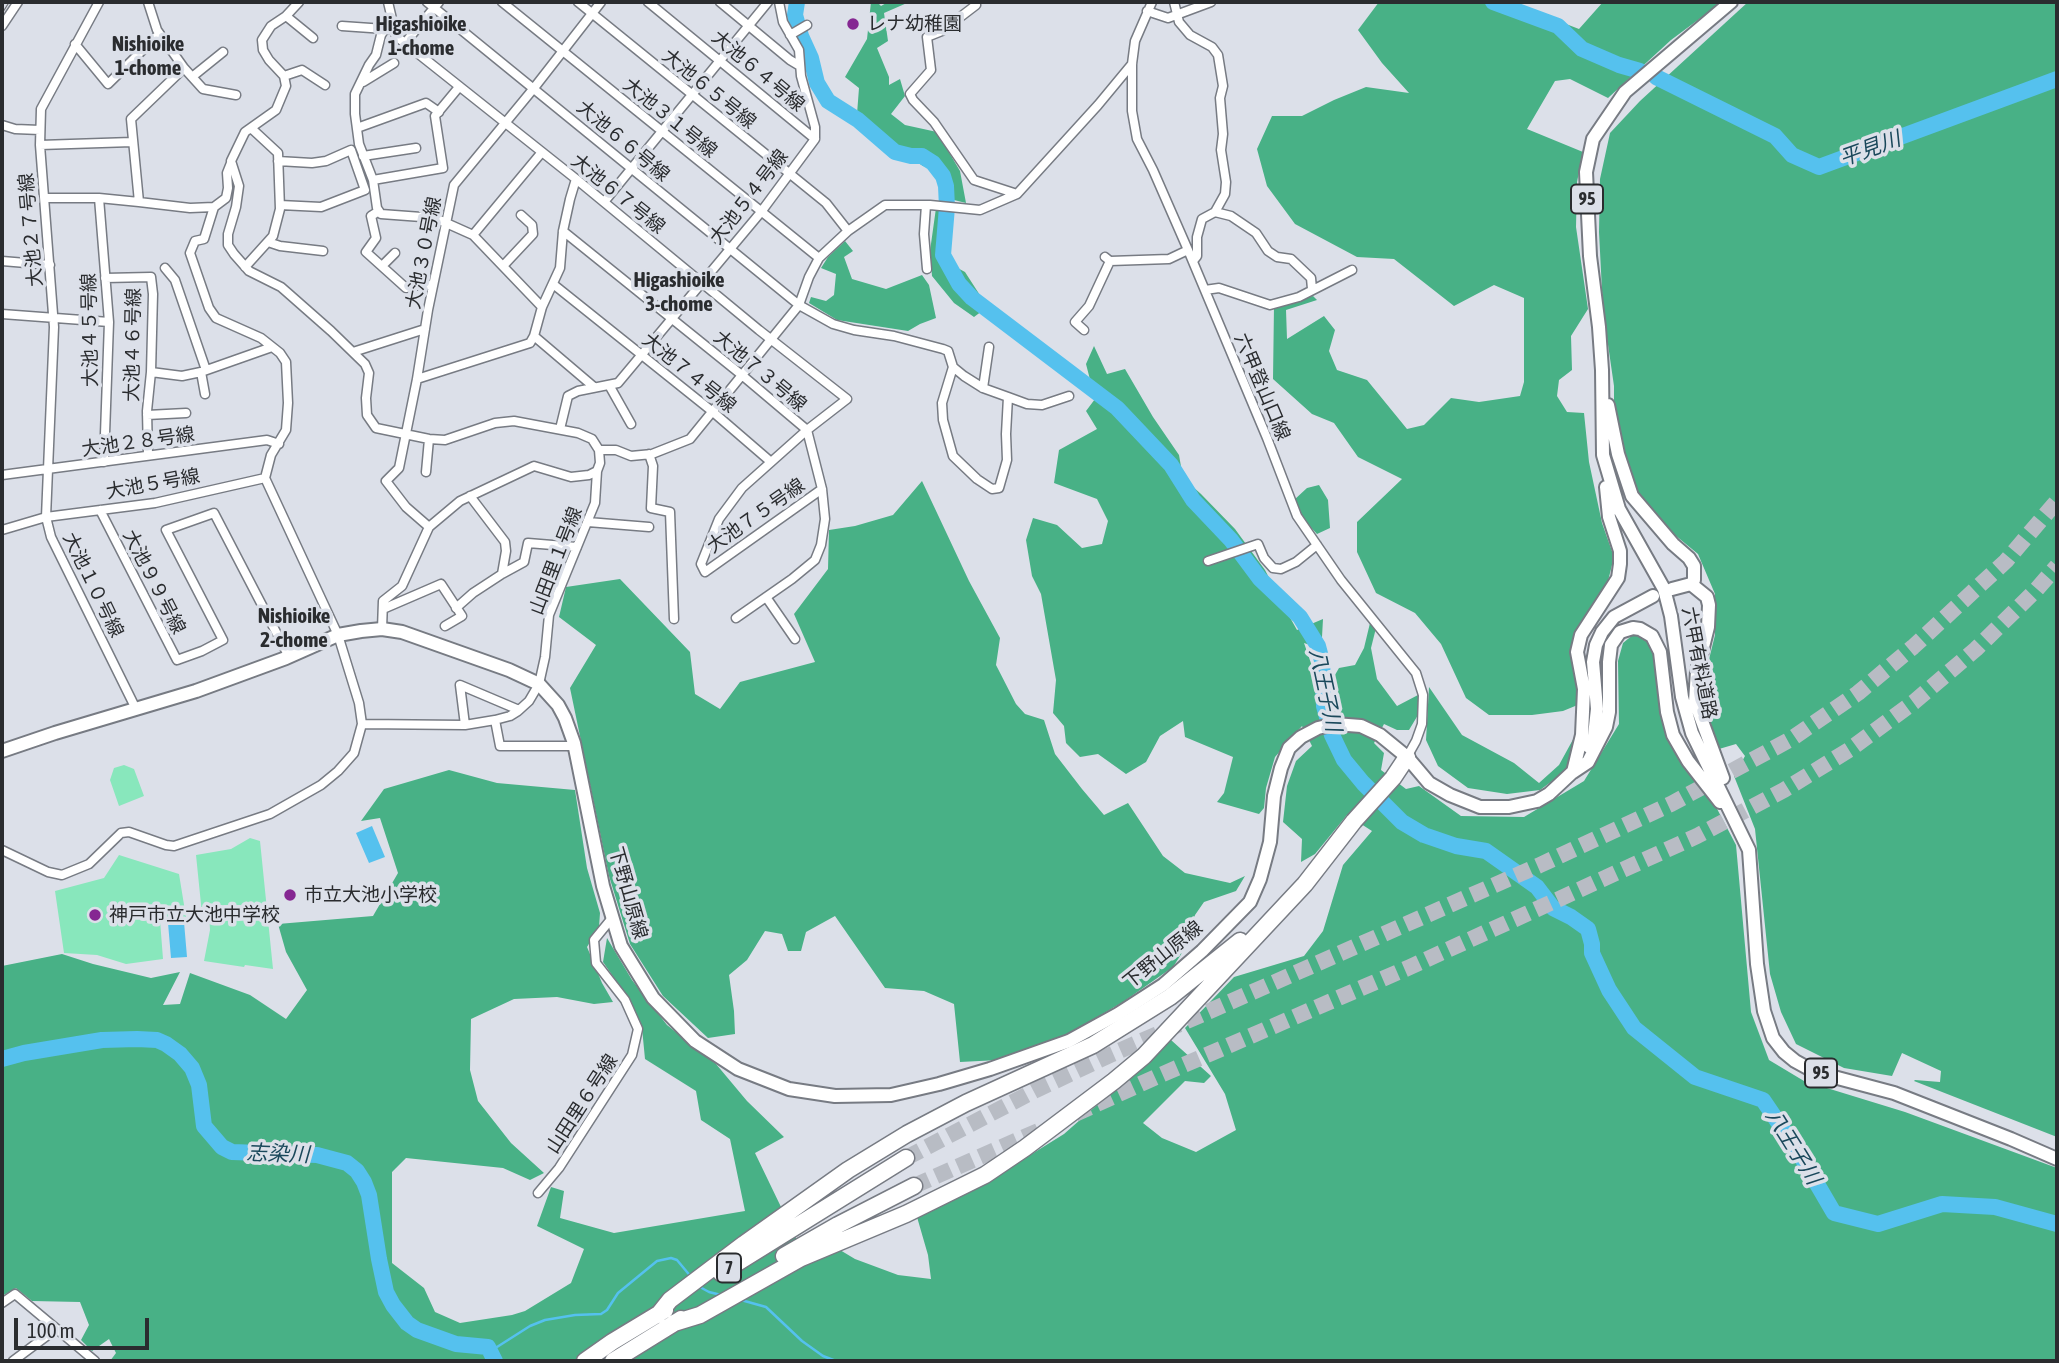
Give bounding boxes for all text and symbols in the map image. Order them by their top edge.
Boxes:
district label: Higashioike 1-chome [376,11,466,61]
place label: レナ幼稚園 [867,13,962,35]
marker: レナ幼稚園 [845,16,861,32]
street label: 大池６４号線 [707,26,809,116]
district label: Nishioike 1-chome [112,31,184,81]
street label: 大池６５号線 [658,44,760,134]
street label: 大池３１号線 [619,73,721,163]
street label: 大池６６号線 [572,96,674,186]
water label: 平見川 [1836,126,1904,172]
street label: 大池５４号線 [705,145,793,249]
street label: 大池６７号線 [567,149,669,239]
street label: 大池２７号線 [15,172,47,288]
road number: 95 [1571,184,1603,214]
street label: 大池３０号線 [402,195,446,311]
district label: Higashioike 3-chome [634,267,724,317]
street label: 大池４５号線 [78,273,102,387]
street label: 大池４６号線 [121,288,145,402]
street label: 大池７３号線 [709,326,811,416]
street label: 大池７４号線 [638,328,740,418]
street label: 六甲登山口線 [1229,330,1295,444]
street label: 大池２８号線 [80,423,196,461]
street label: 大池５号線 [104,465,202,503]
street label: 大池７５号線 [703,474,809,558]
street label: 山田里１号線 [525,504,587,618]
street label: 大池９９号線 [118,526,190,638]
street label: 大池１０号線 [58,529,128,641]
district label: Nishioike 2-chome [258,603,330,653]
street label: 六甲有料道路 [1677,605,1721,721]
water label: 八王子川 [1304,646,1346,734]
street label: 下野山原線 [604,844,652,942]
place label: 市立大池小学校 [304,884,437,906]
marker: 市立大池小学校 [282,887,298,903]
place label: 神戸市立大池中学校 [109,904,280,926]
marker: 神戸市立大池中学校 [87,907,103,923]
street label: 下野山原線 [1119,916,1207,994]
street label: 山田里６号線 [541,1050,623,1158]
road number: 95 [1805,1058,1837,1088]
water label: 八王子川 [1760,1105,1826,1189]
water label: 志染川 [246,1140,310,1168]
road number: 7 [717,1254,741,1282]
scale bar [18,1304,152,1348]
text: 100 m [27,1318,75,1342]

